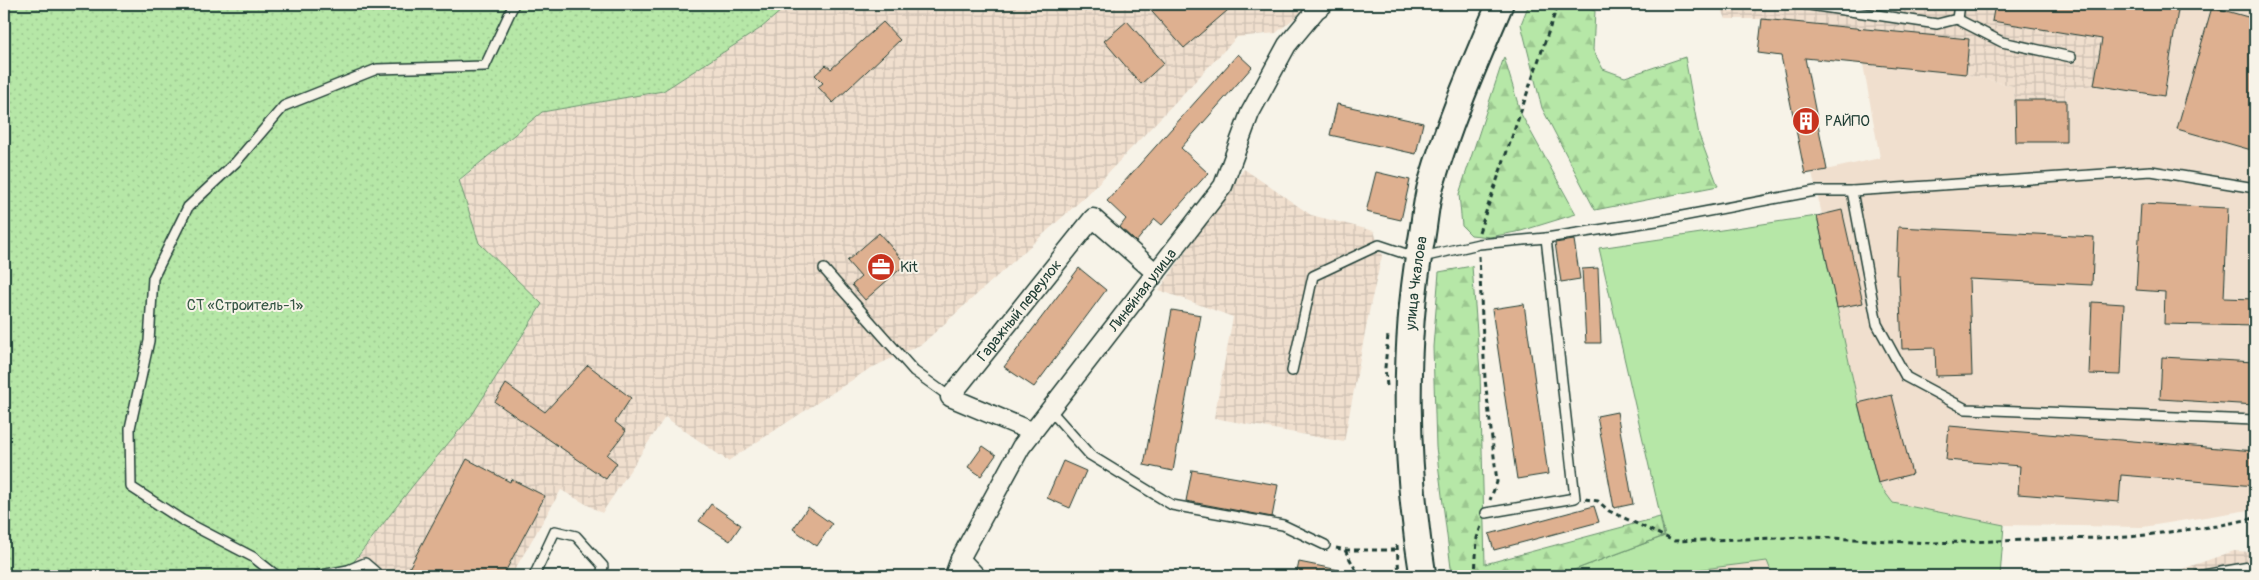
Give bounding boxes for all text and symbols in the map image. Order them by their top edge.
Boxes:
building icon: РАЙПО [1791,106,1821,136]
place label: РАЙПО [1825,112,1870,131]
street label: улица Чкалова [1401,235,1432,332]
street label: Линейная улица [1104,245,1181,337]
office icon: Kit [866,252,896,282]
street label: Гаражный переулок [973,256,1066,365]
place label: Kit [900,258,919,277]
park label: СТ «Строитель-1» [187,296,304,315]

